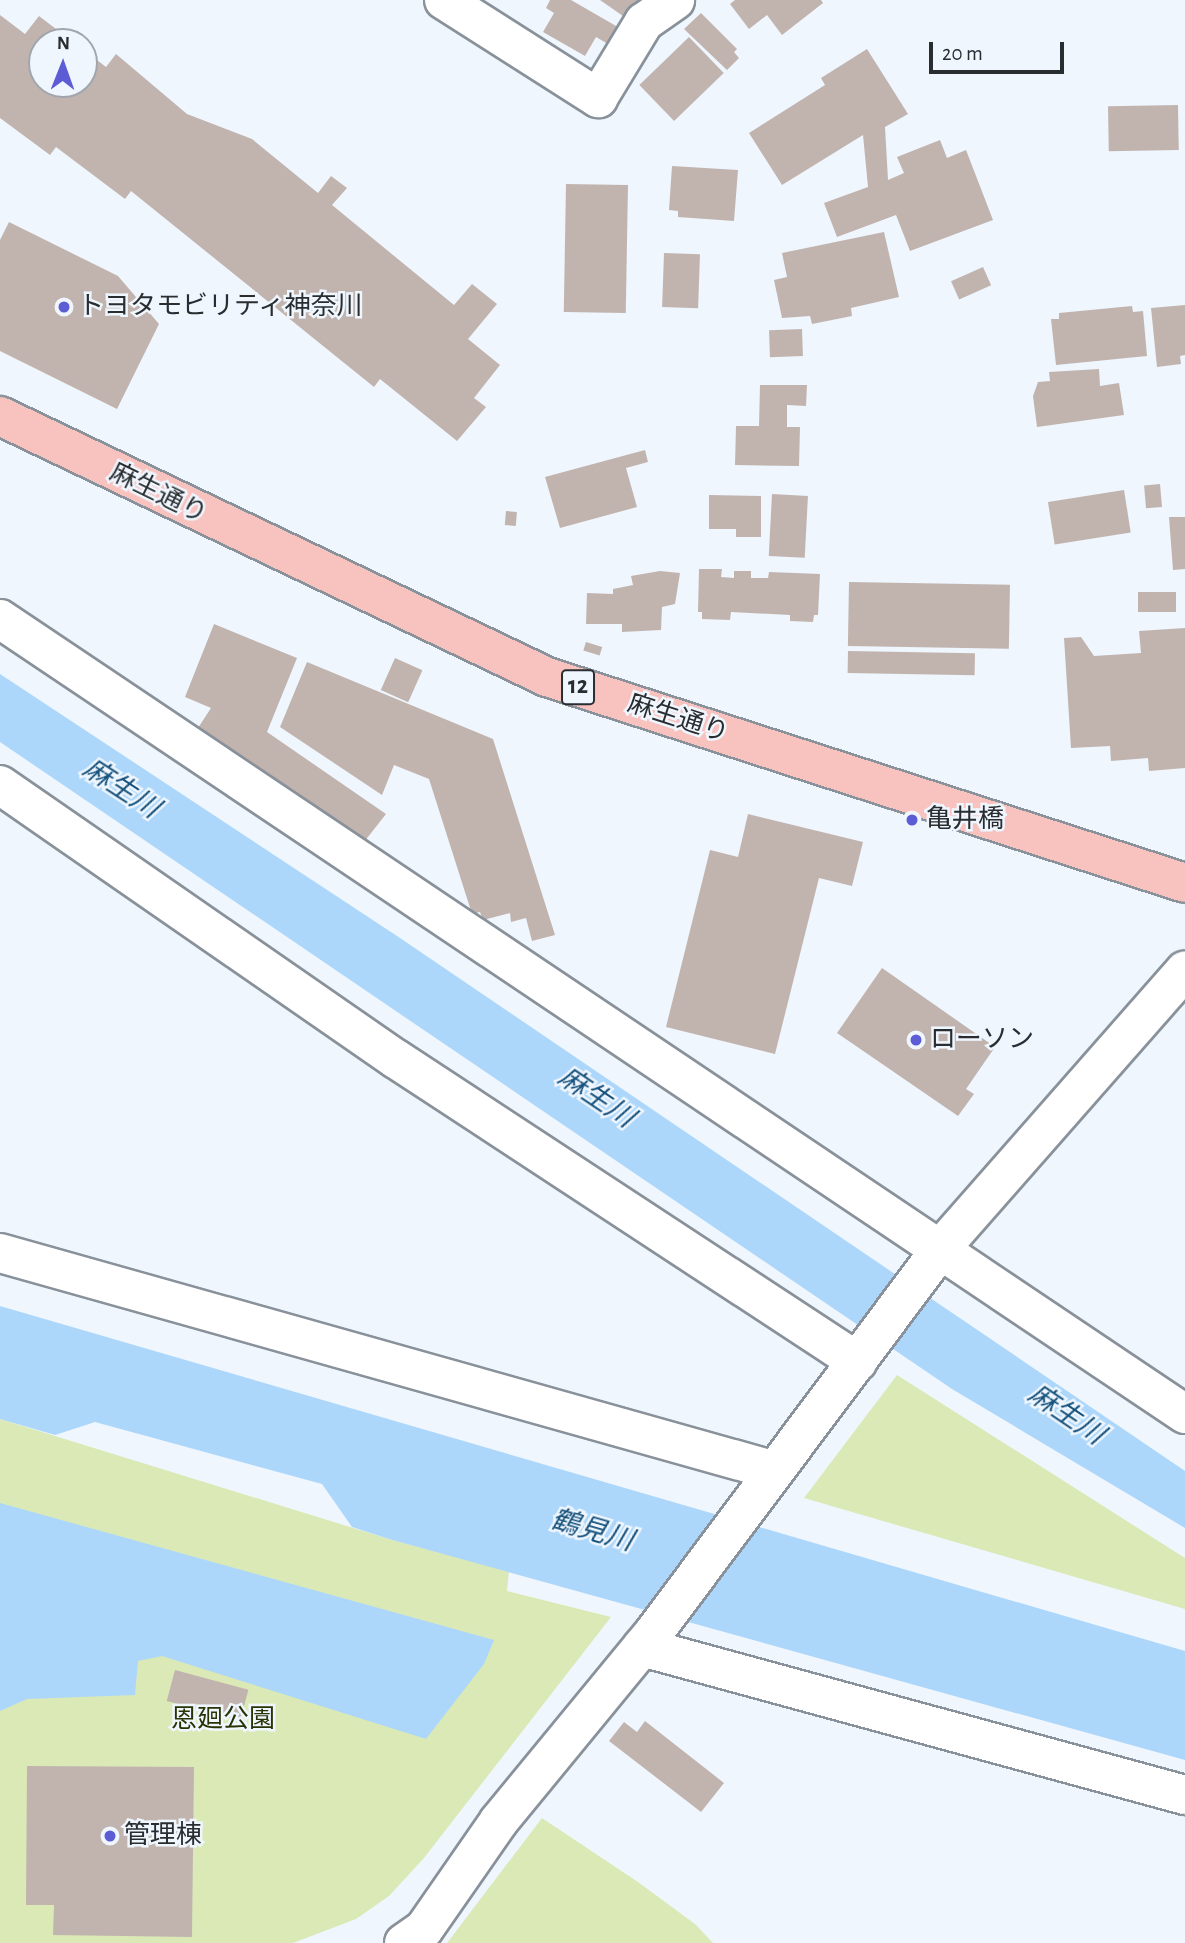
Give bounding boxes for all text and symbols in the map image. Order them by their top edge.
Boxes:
north arrow [28,28,98,98]
scale bar [933,28,1068,72]
text: N [57,34,70,53]
text: 20 m [942,43,983,64]
place label: トヨタモビリティ神奈川 [78,291,364,323]
marker: トヨタモビリティ神奈川 [56,299,72,315]
street label: 麻生通り [104,457,212,531]
road number: 12 [560,666,596,708]
street label: 麻生通り [624,688,732,750]
water label: 麻生川 [77,752,165,826]
place label: 亀井橋 [926,804,1004,836]
marker: 亀井橋 [904,812,920,828]
place label: ローソン [930,1024,1034,1056]
marker: ローソン [908,1032,924,1048]
water label: 麻生川 [552,1061,640,1135]
water label: 麻生川 [1022,1378,1110,1452]
water label: 鶴見川 [547,1503,637,1559]
park label: 恩廻公園 [171,1704,275,1736]
place label: 管理棟 [124,1820,202,1852]
marker: 管理棟 [102,1828,118,1844]

